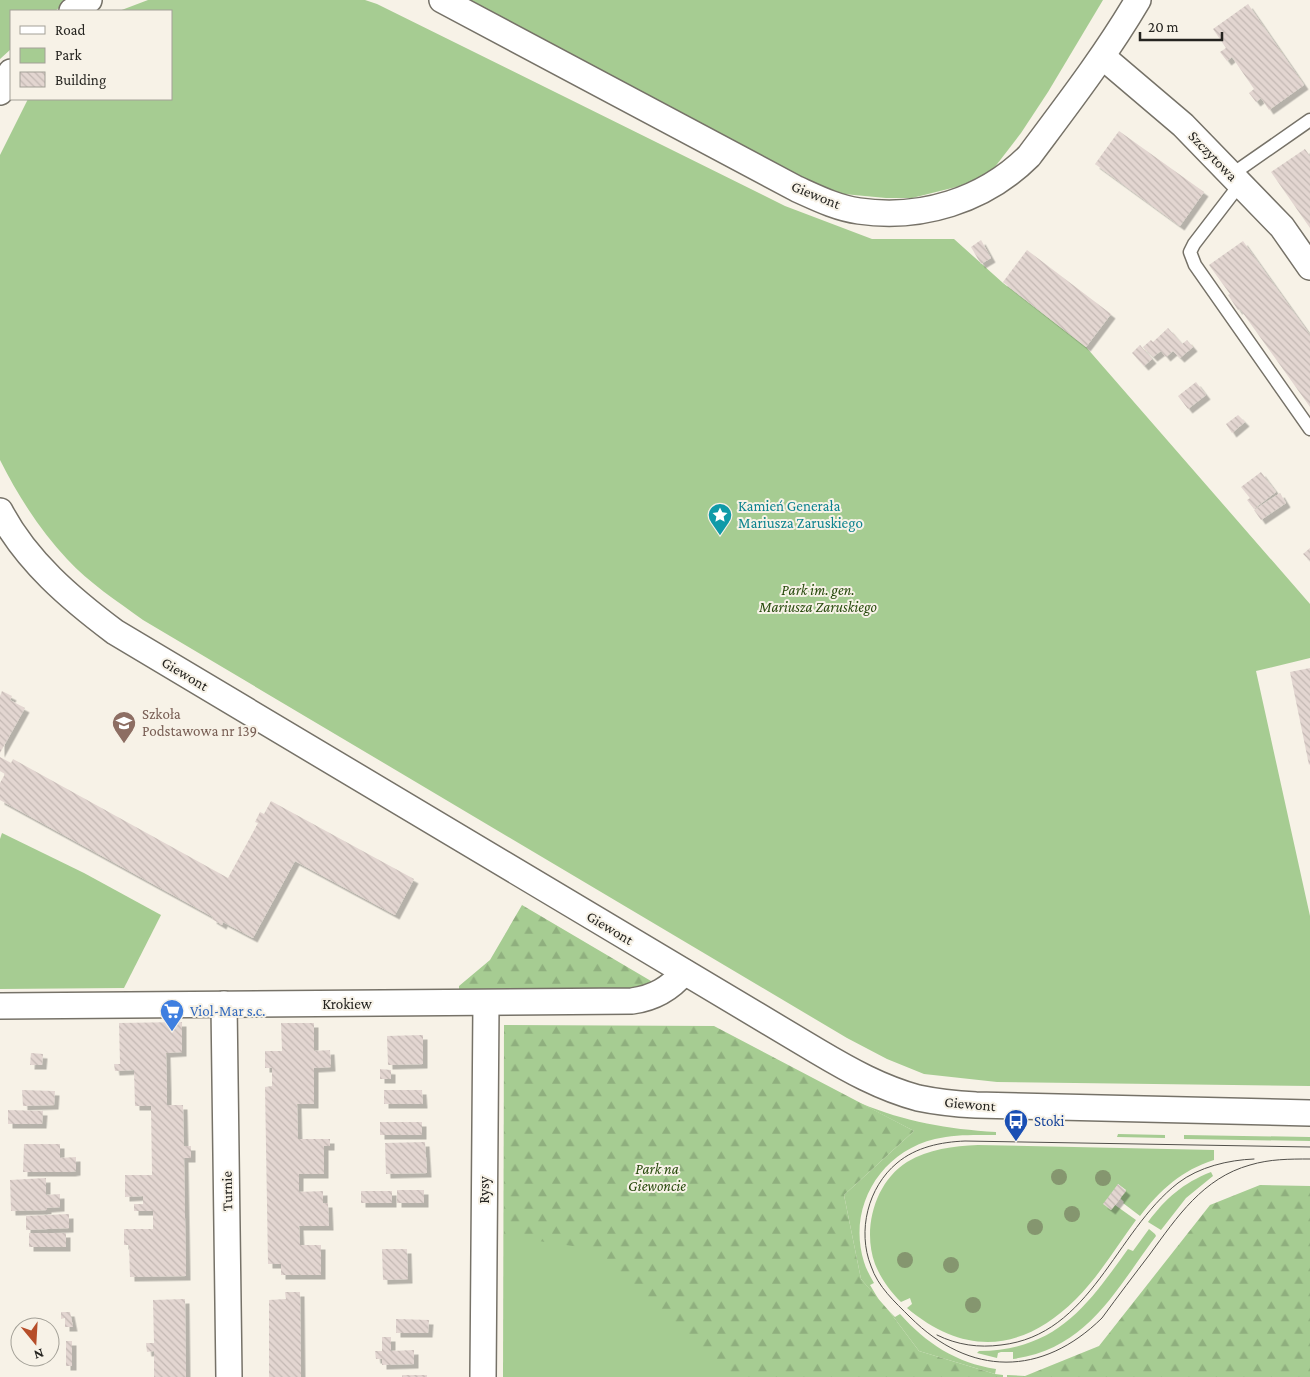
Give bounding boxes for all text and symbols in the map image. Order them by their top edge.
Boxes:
legend [10,10,172,100]
scale bar [1140,10,1222,42]
text: 20 m [1148,19,1179,35]
text: Road [55,22,86,38]
text: Park [55,47,82,63]
text: Building [55,72,106,89]
street label: Szczytowa [1185,128,1241,185]
street label: Giewont [789,178,844,212]
place label: Kamień Generała Mariusza Zaruskiego [738,498,863,532]
place icon: Kamień Generała Mariusza Zaruskiego [707,502,733,536]
park label: Park im. gen. Mariusza Zaruskiego [758,582,877,616]
street label: Giewont [159,654,212,695]
place label: Szkoła Podstawowa nr 139 [142,706,257,739]
school or university icon: Szkoła Podstawowa nr 139 [111,710,137,744]
street label: Giewont [584,908,637,949]
street label: Krokiew [322,996,373,1012]
supermarket icon: Viol-Mar s.c. [159,998,185,1032]
place label: Viol-Mar s.c. [190,1003,265,1019]
street label: Giewont [944,1094,997,1114]
bus stop icon: Stoki [1003,1108,1029,1142]
place label: Stoki [1034,1113,1064,1129]
park label: Park na Giewoncie [628,1161,686,1194]
street label: Turnie [219,1170,235,1211]
street label: Rysy [476,1176,493,1204]
north arrow [10,1317,60,1367]
text: N [32,1345,46,1364]

